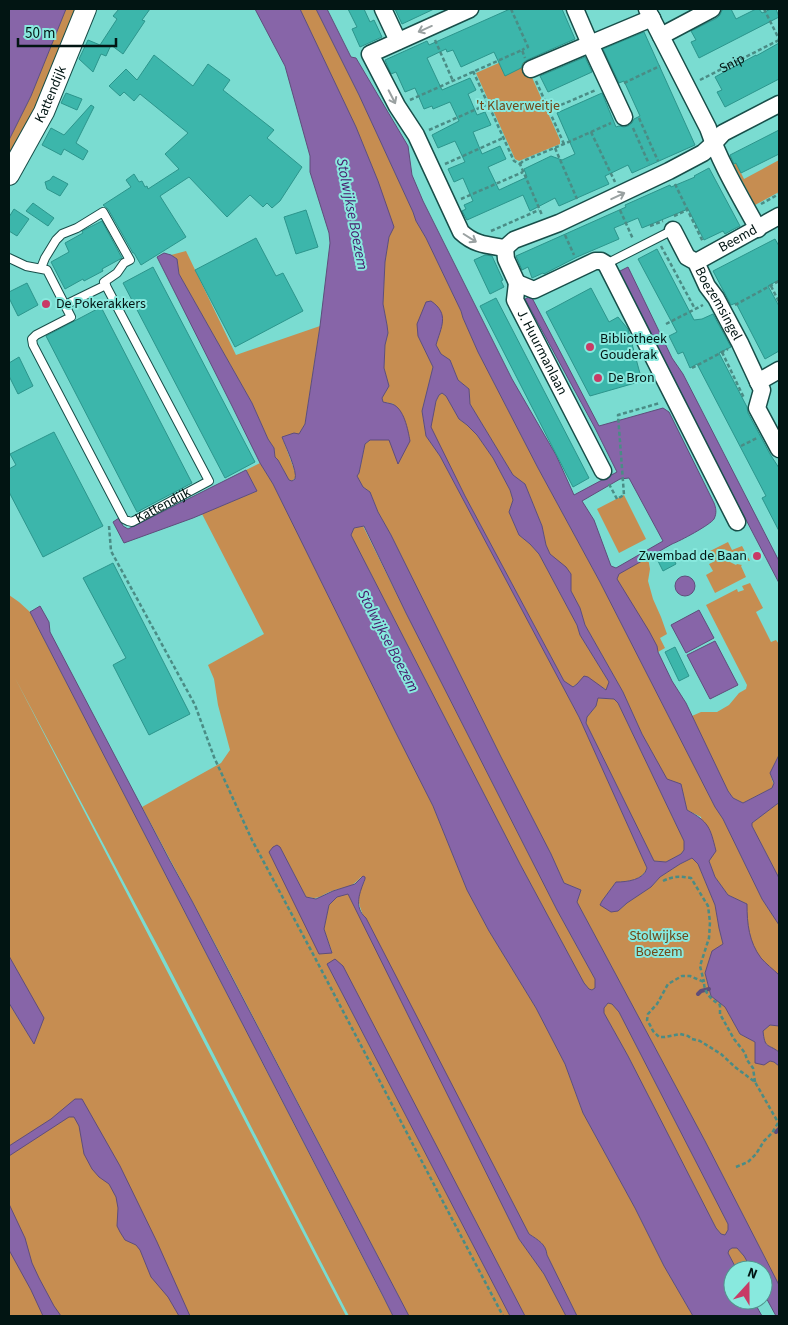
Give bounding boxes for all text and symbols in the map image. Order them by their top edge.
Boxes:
scale bar [18,15,115,47]
text: 50 m [25,23,55,44]
one-way arrow [418,24,433,34]
street label: Snip [716,49,749,79]
street label: Kattendijk [30,63,72,127]
one-way arrow [388,89,397,104]
park label: 't Klaverweitje [476,96,560,116]
water label: Stolwijkse Boezem [331,156,373,272]
one-way arrow [610,190,625,200]
street label: Beemd [715,220,761,258]
one-way arrow [463,232,477,243]
street label: Boezemsingel [690,264,747,344]
place label: De Pokerakkers [56,294,146,314]
marker: De Pokerakkers [40,298,52,310]
street label: J. Huurmanlaan [512,306,572,399]
place label: Bibliotheek Gouderak [600,329,667,365]
marker: Bibliotheek Gouderak [584,341,596,353]
place label: De Bron [608,368,655,388]
marker: De Bron [592,372,604,384]
street label: Kattendijk [132,483,194,529]
place label: Zwembad de Baan [638,546,747,566]
marker: Zwembad de Baan [751,550,763,562]
water label: Stolwijkse Boezem [352,586,424,696]
park label: Stolwijkse Boezem [629,926,689,962]
north arrow [723,1260,773,1310]
text: N [744,1263,760,1285]

